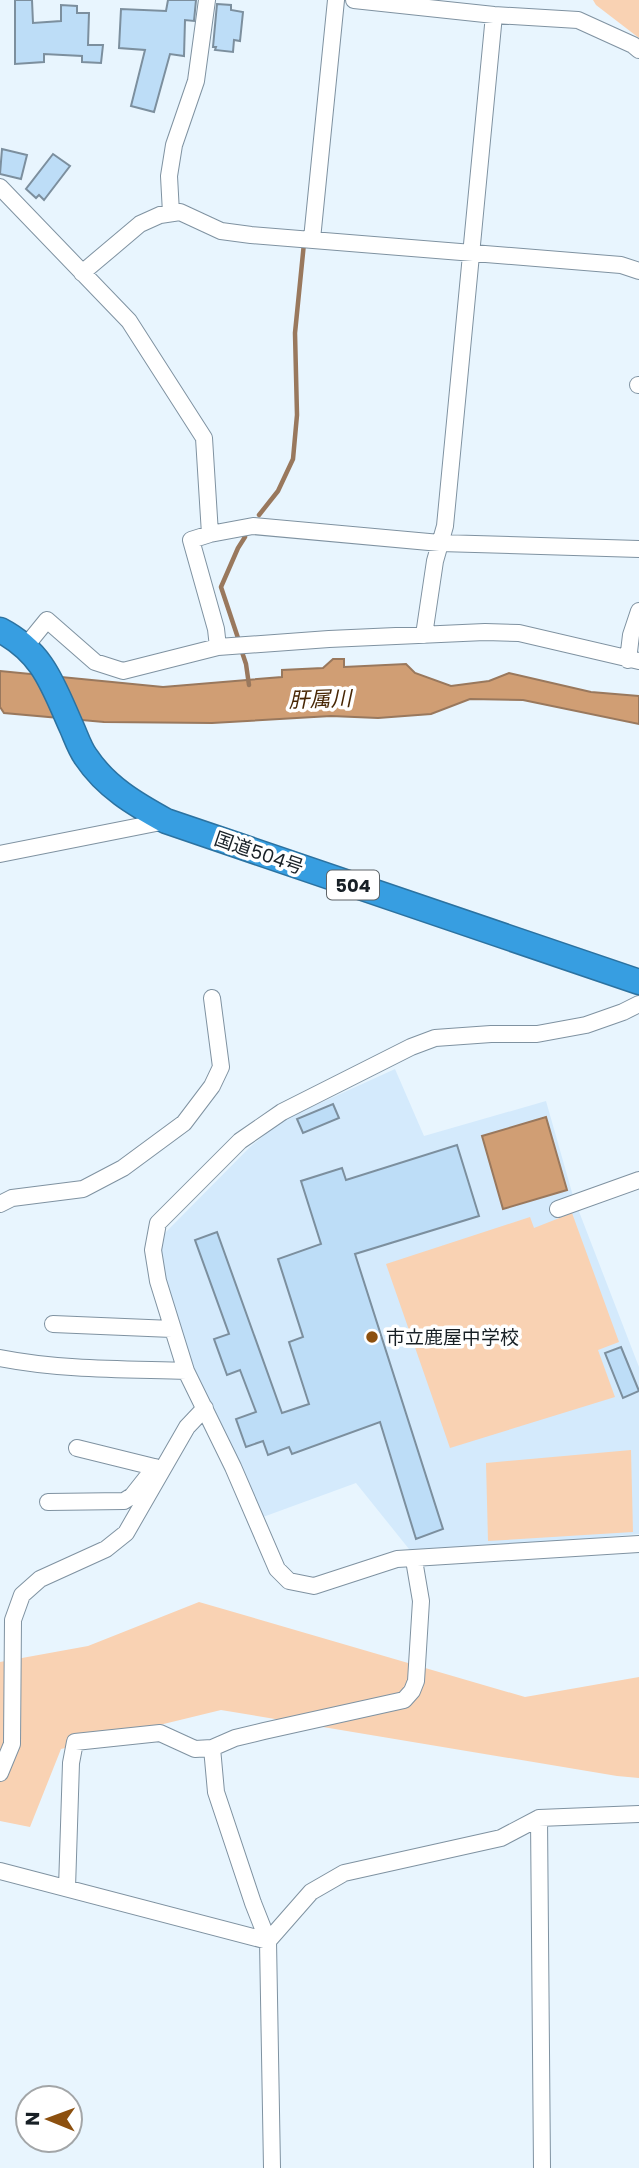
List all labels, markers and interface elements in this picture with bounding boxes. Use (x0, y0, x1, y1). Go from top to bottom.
water label: 肝属川 (288, 683, 354, 715)
street label: 国道504号 (211, 825, 307, 881)
road number: 504 (327, 870, 379, 900)
place label: 市立鹿屋中学校 (386, 1324, 519, 1351)
marker: 市立鹿屋中学校 (364, 1329, 380, 1345)
north arrow (14, 2084, 84, 2154)
text: N (19, 2111, 46, 2126)

